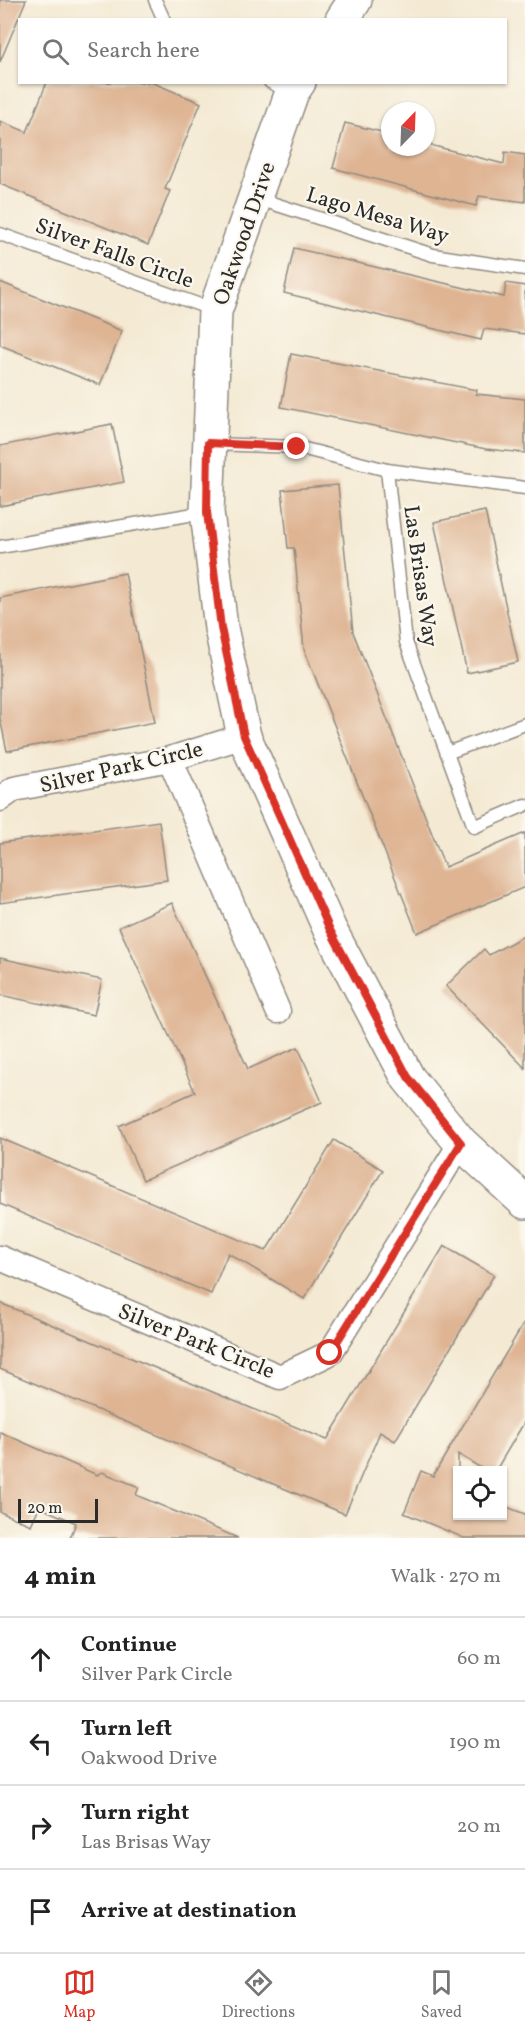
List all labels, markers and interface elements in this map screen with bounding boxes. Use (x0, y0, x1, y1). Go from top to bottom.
search box (18, 18, 507, 84)
icon: search (39, 35, 72, 68)
text: Search here (87, 36, 200, 67)
north arrow (381, 102, 435, 156)
street label: Oakwood Drive (206, 158, 284, 310)
street label: Lago Mesa Way (302, 180, 453, 253)
street label: Silver Falls Circle (31, 211, 198, 297)
route end (283, 433, 309, 459)
street label: Las Brisas Way (394, 503, 445, 649)
street label: Silver Park Circle (37, 735, 206, 802)
street label: Silver Park Circle (113, 1297, 279, 1388)
route start (316, 1339, 342, 1365)
map controls (453, 1466, 507, 1520)
button: locate (453, 1466, 507, 1520)
scale bar (18, 1496, 98, 1524)
text: 20 m (27, 1498, 62, 1520)
text: 4 min (24, 1559, 96, 1595)
text: Walk · 270 m (391, 1563, 501, 1591)
text: Continue (81, 1630, 177, 1661)
icon: ahead (24, 1643, 57, 1676)
text: 60 m (457, 1645, 501, 1673)
text: Silver Park Circle (81, 1661, 232, 1689)
text: Turn left (81, 1714, 172, 1745)
icon: left (24, 1727, 57, 1760)
text: 190 m (449, 1729, 501, 1757)
text: Oakwood Drive (81, 1745, 217, 1773)
text: Turn right (81, 1798, 189, 1829)
icon: right (24, 1811, 57, 1844)
text: 20 m (457, 1813, 501, 1841)
text: Las Brisas Way (81, 1829, 211, 1857)
icon: arrive (24, 1895, 57, 1928)
text: Arrive at destination (81, 1896, 297, 1927)
tab: Map (63, 1966, 96, 2024)
tab: Directions (222, 1966, 295, 2024)
tab: Saved (421, 1966, 462, 2024)

